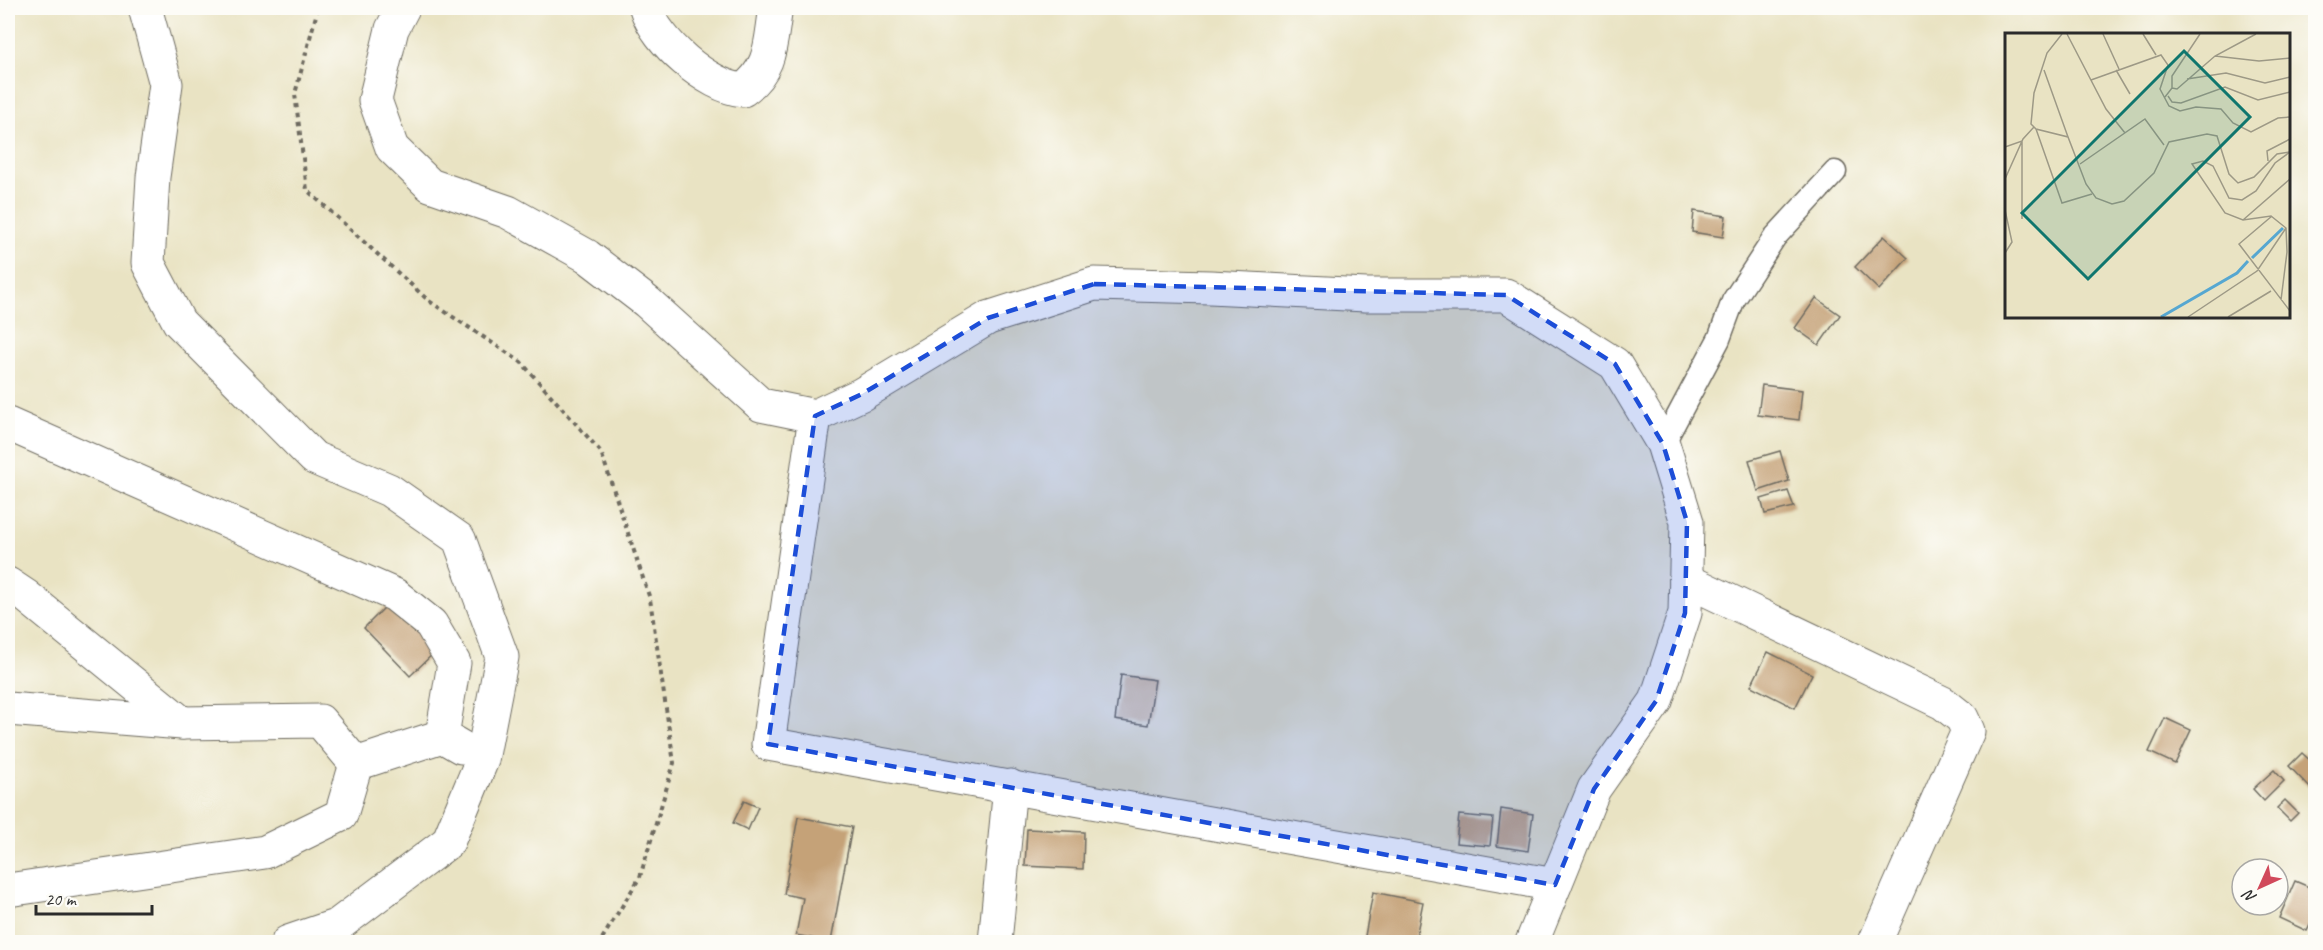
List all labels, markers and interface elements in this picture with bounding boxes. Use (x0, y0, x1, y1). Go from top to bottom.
inset map (2005, 33, 2290, 318)
north arrow (2230, 857, 2290, 917)
scale bar (36, 878, 152, 916)
text: N (2237, 884, 2261, 907)
text: 20 m (45, 888, 78, 910)

